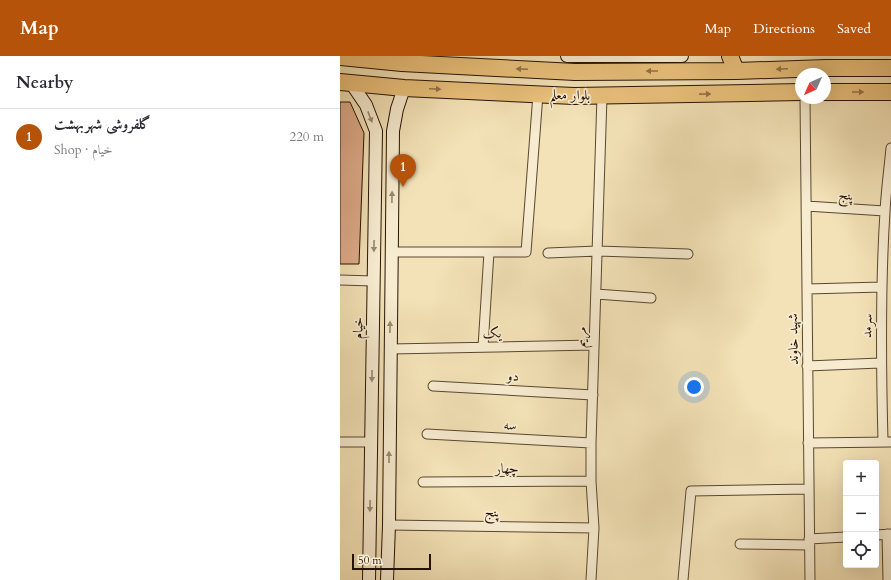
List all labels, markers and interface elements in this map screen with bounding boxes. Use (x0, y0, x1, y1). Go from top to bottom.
text: Map (20, 15, 59, 41)
text: Map (705, 19, 731, 38)
text: Directions (753, 19, 815, 38)
text: Saved (837, 19, 871, 38)
one-way arrow (516, 65, 528, 72)
one-way arrow (776, 66, 788, 73)
one-way arrow (645, 68, 658, 74)
north arrow (795, 68, 831, 104)
text: Nearby (16, 71, 73, 94)
street label: بلوار معلم (550, 85, 591, 110)
one-way arrow (429, 86, 441, 93)
one-way arrow (852, 89, 865, 95)
one-way arrow (699, 90, 711, 97)
one-way arrow (368, 111, 374, 123)
text: گلفروشی شهربهشت (54, 114, 151, 134)
text: 1 (26, 128, 32, 146)
text: 220 m (290, 128, 324, 146)
text: Shop · خیام (54, 141, 112, 159)
pin: 1 (390, 154, 416, 187)
street label: پنج (838, 185, 854, 208)
one-way arrow (389, 190, 395, 203)
one-way arrow (371, 240, 377, 253)
street label: شهید خاوند (783, 313, 803, 365)
street label: سرمد (857, 313, 877, 338)
street label: خیام (348, 317, 371, 339)
one-way arrow (387, 320, 393, 333)
street label: یک (483, 323, 503, 343)
street label: مریم (571, 326, 594, 348)
street label: دو (505, 366, 519, 386)
one-way arrow (369, 370, 375, 383)
your location (684, 377, 704, 397)
street label: سه (503, 415, 517, 435)
one-way arrow (386, 450, 392, 463)
street label: چهار (493, 459, 519, 478)
map controls (843, 460, 879, 568)
button: + (843, 460, 879, 496)
button: − (843, 496, 879, 532)
one-way arrow (367, 500, 373, 513)
street label: پنج (484, 502, 500, 525)
button: locate (843, 532, 879, 568)
scale bar (352, 552, 431, 571)
text: 50 m (358, 553, 382, 568)

